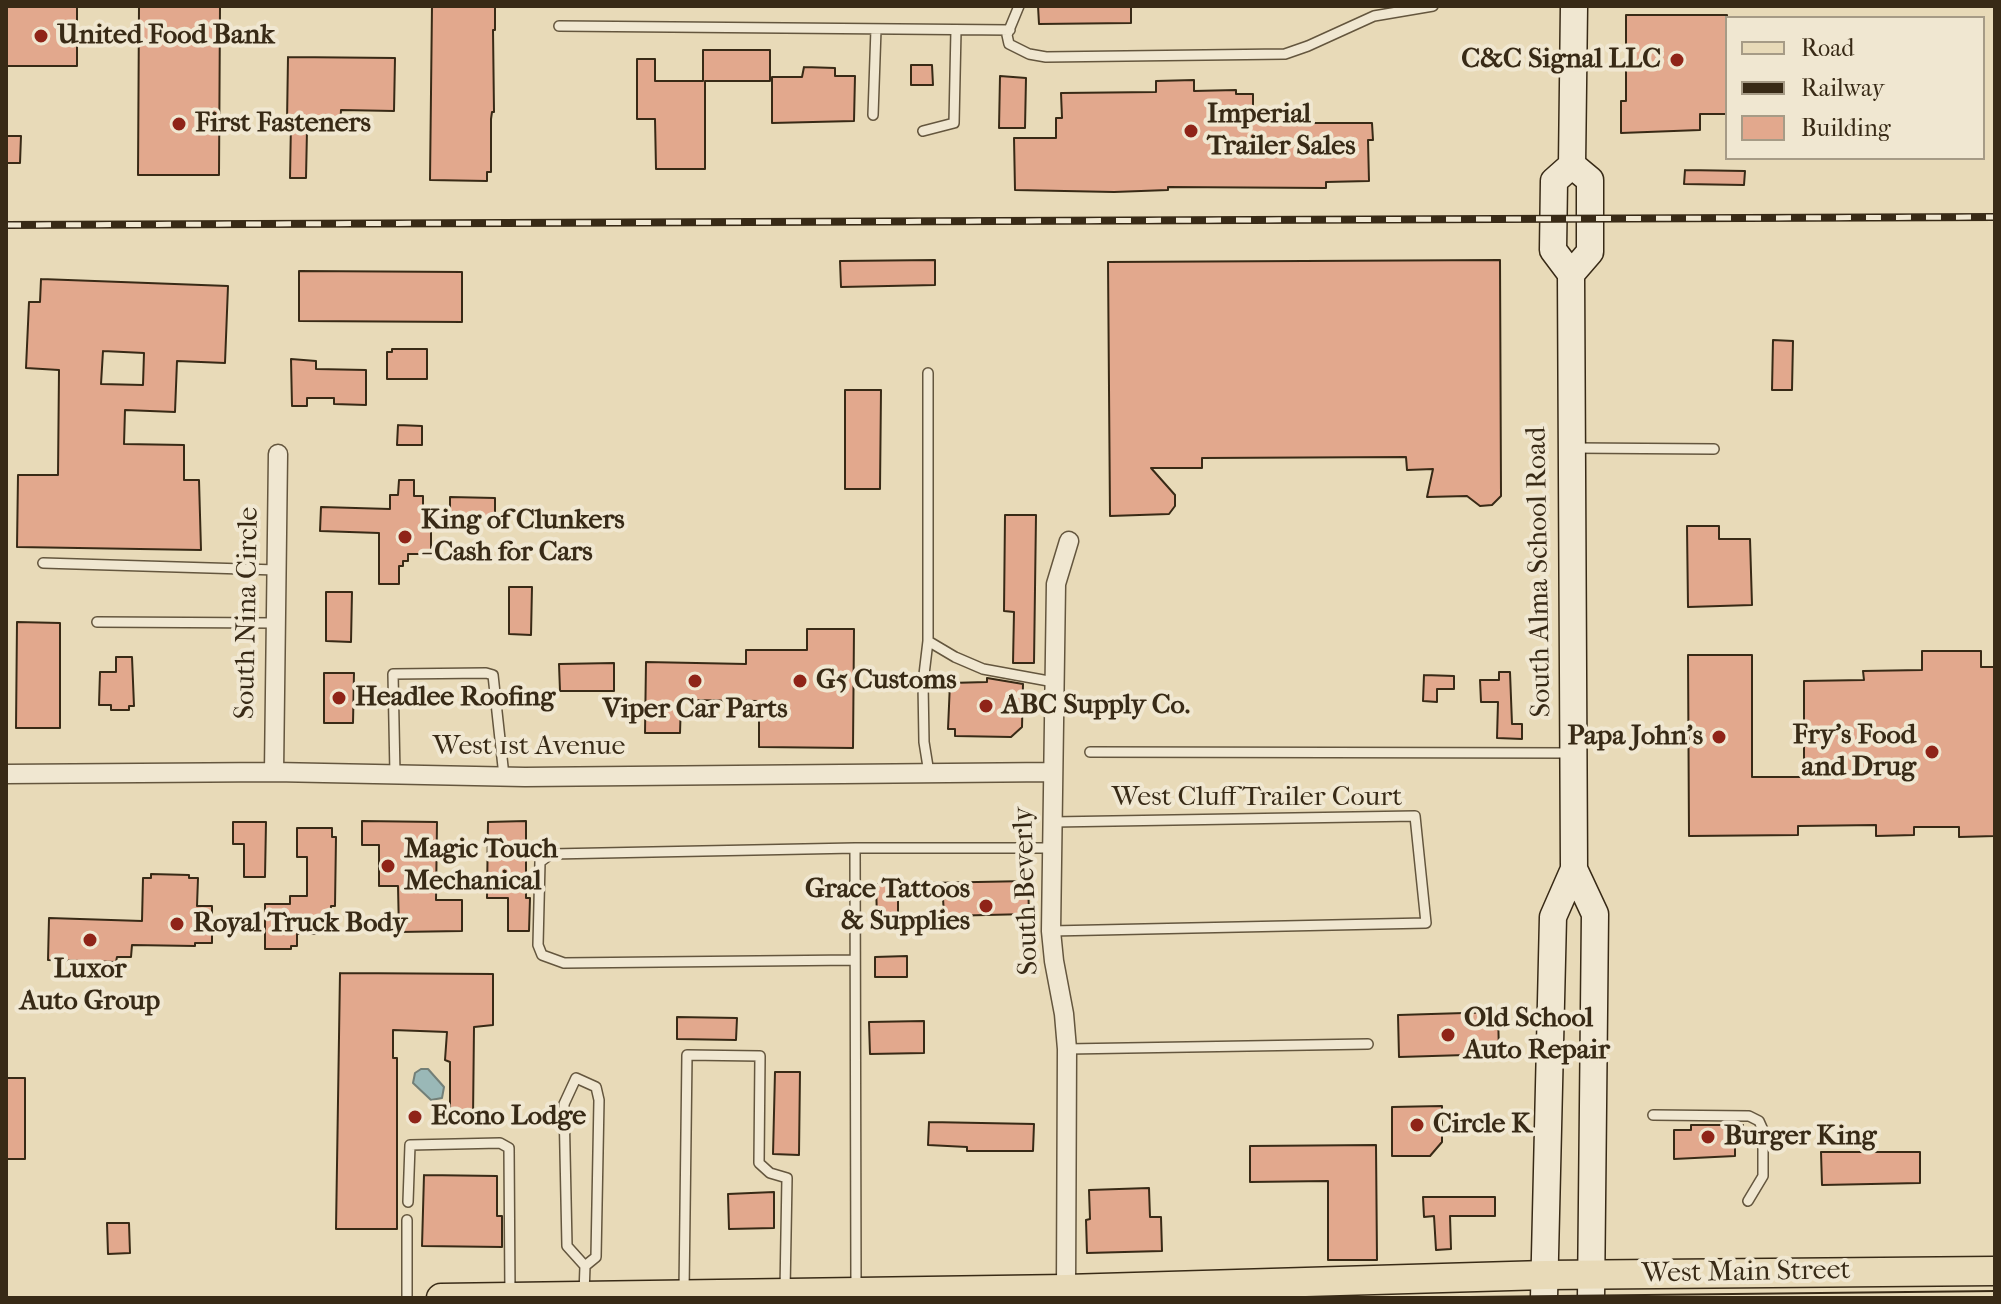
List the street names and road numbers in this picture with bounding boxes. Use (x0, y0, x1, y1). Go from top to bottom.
street label: South Alma School Road (1521, 426, 1559, 718)
street label: South Nina Circle (229, 506, 267, 720)
street label: West 1st Avenue (433, 730, 625, 764)
street label: West Cluff Trailer Court (1112, 781, 1402, 815)
street label: South Beverly (1007, 806, 1047, 976)
street label: West Main Street (1641, 1254, 1851, 1292)

